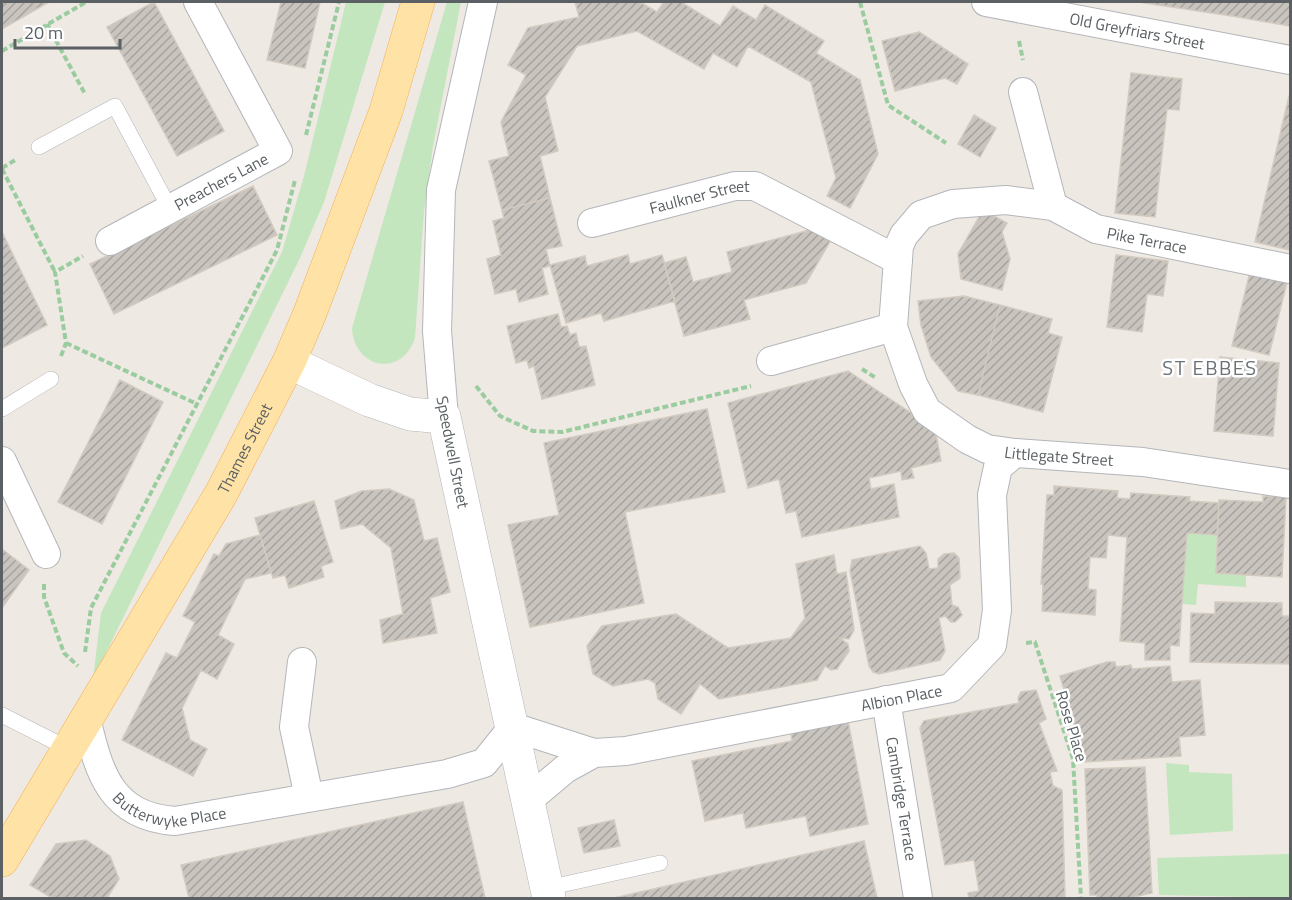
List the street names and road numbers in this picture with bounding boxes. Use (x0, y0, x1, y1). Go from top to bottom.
street label: Old Greyfriars Street (1068, 6, 1207, 56)
street label: Preachers Lane (170, 146, 272, 217)
street label: Faulkner Street (647, 174, 750, 220)
street label: Pike Terrace (1105, 220, 1189, 260)
street label: Speedwell Street (430, 394, 476, 511)
street label: Thames Street (211, 398, 278, 498)
street label: Littlegate Street (1003, 440, 1114, 472)
street label: Albion Place (859, 678, 944, 717)
street label: Rose Place (1050, 687, 1094, 765)
street label: Cambridge Terrace (880, 735, 924, 862)
street label: Butterwyke Place (107, 786, 228, 833)

